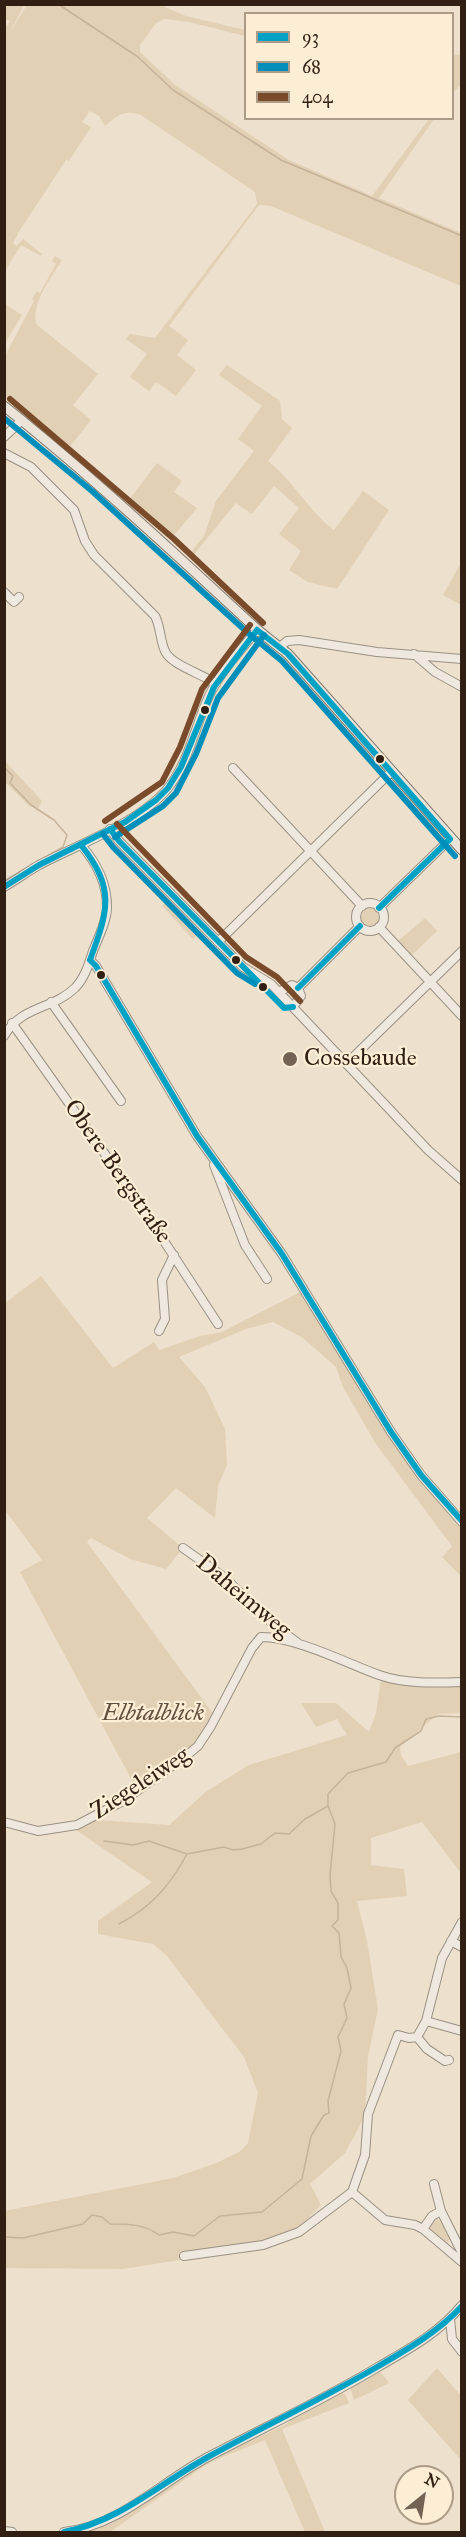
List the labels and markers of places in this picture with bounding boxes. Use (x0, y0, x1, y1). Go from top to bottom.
unlabelled marker (199, 704, 211, 716)
unlabelled marker (374, 753, 386, 765)
unlabelled marker (230, 954, 242, 966)
unlabelled marker (95, 969, 107, 981)
unlabelled marker (257, 981, 269, 993)
place label: Cossebaude (304, 1045, 417, 1073)
marker: Cossebaude (281, 1050, 299, 1068)

